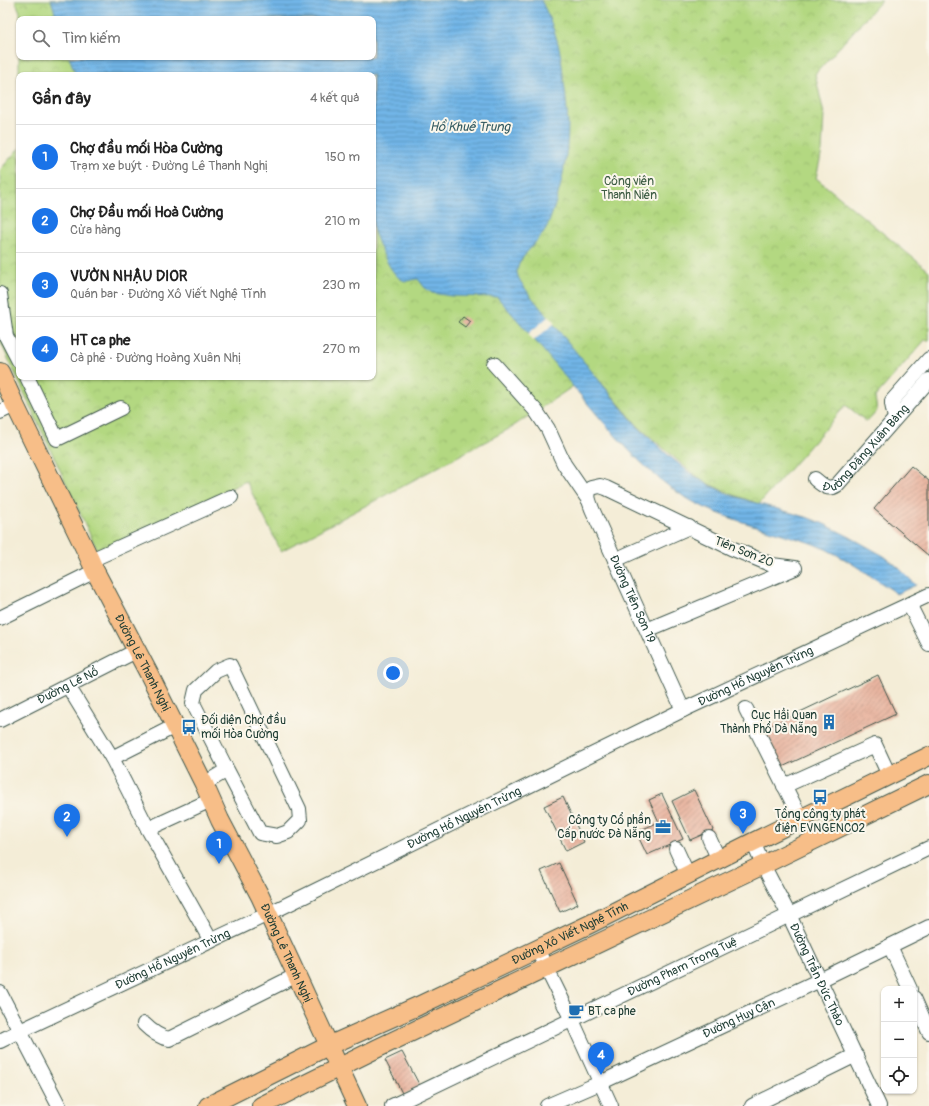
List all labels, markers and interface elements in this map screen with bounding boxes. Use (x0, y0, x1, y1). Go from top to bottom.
search box (16, 16, 376, 60)
icon: search (30, 27, 52, 49)
text: Tìm kiếm (62, 29, 121, 48)
text: Gần đây (32, 88, 91, 109)
text: 4 kết quả (310, 90, 360, 106)
water label: Hồ Khuê Trung (430, 119, 512, 135)
text: Chợ đầu mối Hòa Cường (70, 139, 223, 158)
text: 1 (42, 149, 48, 165)
text: 150 m (325, 149, 360, 165)
text: Trạm xe buýt · Đường Lê Thanh Nghị (70, 158, 268, 174)
park label: Công viên Thanh Niên (601, 174, 657, 203)
text: Chợ Đầu mối Hoà Cường (70, 203, 223, 222)
text: 2 (41, 213, 49, 229)
text: 210 m (324, 213, 360, 229)
text: Cửa hàng (70, 222, 121, 238)
text: VƯỜN NHẬU DIOR (70, 267, 188, 286)
text: 3 (41, 277, 49, 293)
text: 230 m (323, 277, 360, 293)
text: Quán bar · Đường Xô Viết Nghệ Tĩnh (70, 286, 266, 302)
text: HT ca phe (70, 331, 130, 350)
text: 4 (41, 341, 49, 357)
text: 270 m (323, 341, 360, 357)
text: Cà phê · Đường Hoàng Xuân Nhị (70, 350, 241, 366)
street label: Đường Đặng Xuân Bảng (820, 401, 912, 495)
street label: Tiên Sơn 20 (712, 533, 776, 571)
street label: Đường Tiên Sơn 19 (606, 553, 659, 645)
street label: Đường Lê Thanh Nghị (111, 611, 174, 714)
street label: Đường Hồ Nguyên Trừng (696, 643, 815, 709)
street label: Đường Lê Nổ (34, 663, 101, 707)
your location (383, 663, 403, 683)
place label: Cục Hẳi Quan Thành Phổ Dà Nẵng (720, 707, 817, 737)
place label: Đối diện Chợ đầu mối Hòa Cường (201, 711, 286, 742)
building icon: Cục Hẳi Quan Thành Phổ Dà Nẵng (820, 713, 838, 731)
bus stop icon: Đối diện Chợ đầu mối Hòa Cường (180, 718, 198, 736)
street label: Đường Hồ Nguyên Trừng (404, 783, 524, 852)
bus stop icon: Tổng công ty phát điện EVNGENCO2 (811, 788, 829, 806)
pin: 3 (730, 801, 756, 834)
pin: 2 (54, 804, 80, 837)
place label: Tổng công ty phát điện EVNGENCO2 (774, 806, 866, 836)
place label: Công ty Cổ phần Cấp nước Đà Nẵng (557, 811, 651, 842)
office icon: Công ty Cổ phần Cấp nước Đà Nẵng (654, 818, 672, 836)
pin: 1 (206, 831, 232, 864)
street label: Đường Xô Viết Nghệ Tĩnh (509, 898, 631, 968)
street label: Đường Lê Thanh Nghị (257, 901, 316, 1005)
street label: Đường Trần Đức Thảo (786, 920, 848, 1029)
street label: Đường Hồ Nguyên Trừng (113, 926, 232, 993)
street label: Đường Phạm Trọng Tuệ (625, 934, 740, 999)
map controls (881, 986, 917, 1094)
button: + (881, 986, 917, 1022)
street label: Đường Huy Cận (700, 995, 778, 1041)
cafe icon: BT ca phe (567, 1002, 585, 1020)
place label: BT ca phe (588, 1004, 636, 1019)
button: − (881, 1022, 917, 1058)
pin: 4 (588, 1042, 614, 1075)
button: locate (881, 1058, 917, 1094)

